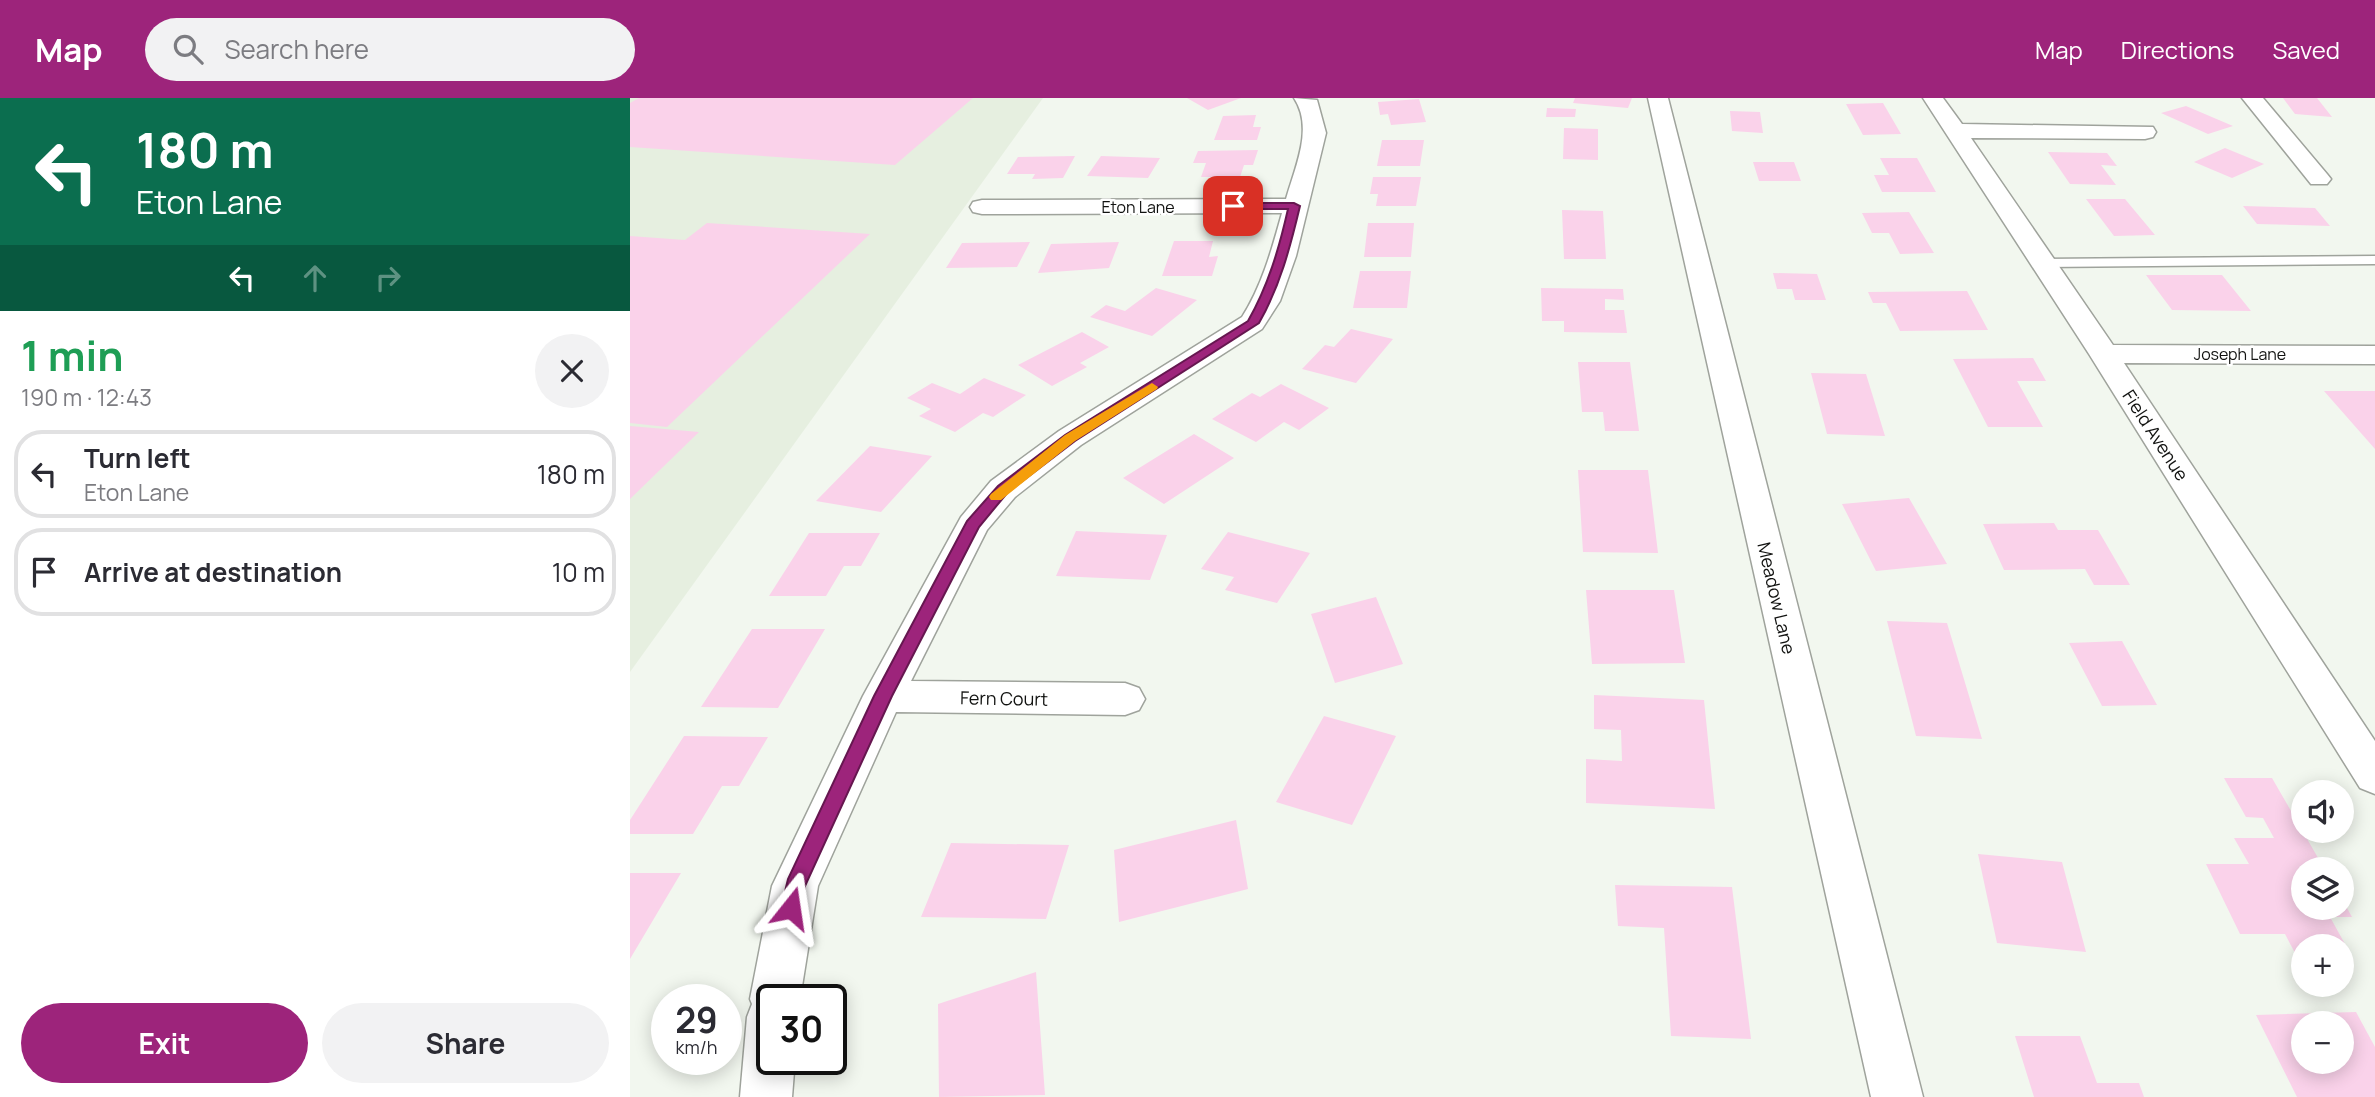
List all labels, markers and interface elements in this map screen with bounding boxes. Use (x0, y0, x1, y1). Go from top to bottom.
search box (145, 18, 635, 81)
text: Map (35, 27, 103, 72)
icon: search (169, 30, 207, 68)
text: Search here (225, 31, 369, 67)
text: Map (2035, 33, 2083, 66)
text: Directions (2121, 33, 2234, 66)
text: Saved (2272, 33, 2340, 66)
text: 180 m (136, 116, 274, 183)
icon: left (21, 126, 112, 217)
pin (1203, 176, 1263, 236)
text: Eton Lane (136, 180, 282, 224)
icon: arrive (1214, 187, 1252, 225)
street label: Eton Lane (1101, 196, 1175, 218)
icon: left (223, 259, 261, 297)
icon: ahead (296, 259, 334, 297)
icon: right (369, 259, 407, 297)
text: 1 min (21, 326, 124, 384)
button: close (535, 334, 609, 408)
street label: Joseph Lane (2194, 343, 2286, 365)
text: 190 m · 12:43 (21, 381, 152, 413)
street label: Field Avenue (2118, 385, 2194, 485)
text: Turn left (84, 440, 191, 476)
icon: left (25, 455, 63, 493)
text: 180 m (537, 456, 605, 492)
text: Eton Lane (84, 476, 189, 508)
street label: Meadow Lane (1752, 540, 1802, 656)
icon: arrive (25, 553, 63, 591)
text: Arrive at destination (84, 554, 342, 590)
text: 10 m (552, 554, 605, 590)
street label: Fern Court (960, 685, 1048, 711)
map controls (2291, 780, 2354, 1074)
button: sound (2291, 780, 2354, 843)
button: layers (2291, 857, 2354, 920)
position arrow (754, 871, 828, 945)
button: + (2291, 934, 2354, 997)
speed limit sign: 30 (756, 984, 847, 1075)
text: 29 (675, 996, 718, 1044)
button: Exit (21, 1003, 308, 1083)
button: Share (322, 1003, 609, 1083)
button: − (2291, 1011, 2354, 1074)
text: km/h (676, 1035, 717, 1059)

